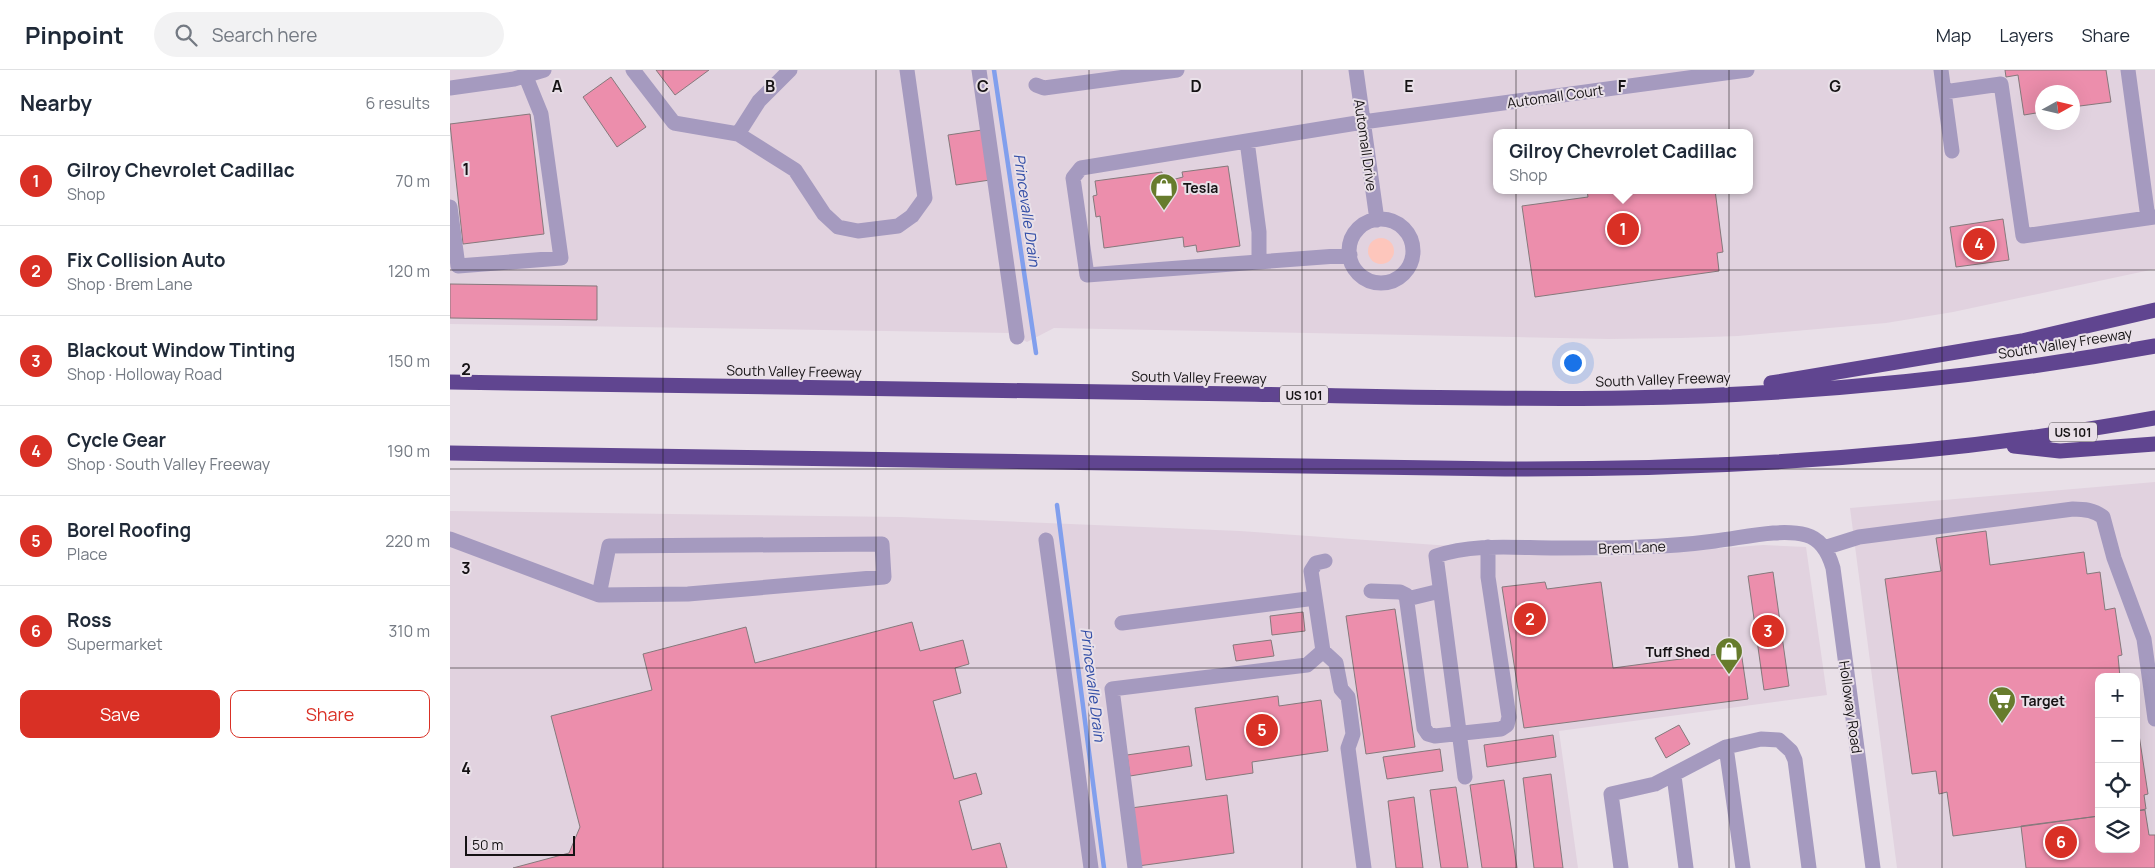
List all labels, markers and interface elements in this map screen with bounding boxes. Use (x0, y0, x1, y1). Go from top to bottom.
search box (154, 12, 504, 57)
text: Pinpoint (25, 18, 124, 51)
icon: search (172, 21, 200, 49)
text: Search here (212, 22, 317, 48)
text: Map (1936, 23, 1971, 47)
text: Layers (1999, 23, 2053, 47)
text: Share (2081, 23, 2130, 47)
text: A (552, 75, 563, 97)
text: B (765, 75, 775, 97)
text: C (977, 75, 989, 97)
text: D (1190, 75, 1202, 97)
text: E (1404, 75, 1414, 97)
text: F (1618, 75, 1627, 97)
text: G (1829, 75, 1841, 97)
street label: Automall Court (1506, 80, 1605, 112)
north arrow (2035, 85, 2080, 130)
text: Nearby (20, 89, 92, 117)
text: 6 results (365, 92, 430, 114)
street label: Automall Drive (1350, 98, 1382, 192)
popup (1493, 129, 1753, 194)
text: Gilroy Chevrolet Cadillac (1509, 138, 1737, 164)
water label: Princevalle Drain (1009, 152, 1045, 269)
text: Gilroy Chevrolet Cadillac (67, 157, 295, 183)
text: 1 (462, 158, 470, 180)
text: Shop (1509, 164, 1547, 186)
text: 1 (32, 170, 40, 192)
text: 70 m (395, 170, 430, 192)
shop icon: Tesla (1149, 172, 1179, 211)
place label: Tesla (1183, 178, 1218, 197)
text: Shop (67, 183, 105, 205)
pin: 1 (1607, 210, 1639, 248)
pin: 4 (1963, 225, 1995, 263)
text: Fix Collision Auto (67, 247, 225, 273)
text: 2 (31, 260, 41, 282)
text: 120 m (388, 260, 430, 282)
text: Shop · Brem Lane (67, 273, 192, 295)
street label: South Valley Freeway (1997, 323, 2134, 363)
text: Blackout Window Tinting (67, 337, 295, 363)
text: 3 (31, 350, 41, 372)
text: 150 m (388, 350, 430, 372)
your location (1560, 350, 1586, 376)
text: 2 (461, 358, 471, 380)
street label: South Valley Freeway (726, 360, 862, 382)
text: Shop · Holloway Road (67, 363, 222, 385)
street label: South Valley Freeway (1131, 366, 1267, 388)
street label: South Valley Freeway (1595, 367, 1732, 391)
road number: US 101 (1280, 386, 1328, 404)
road number: US 101 (2049, 422, 2097, 442)
text: Cycle Gear (67, 427, 166, 453)
text: 4 (31, 440, 41, 462)
text: 190 m (387, 440, 430, 462)
text: Shop · South Valley Freeway (67, 453, 270, 475)
text: Borel Roofing (67, 517, 191, 543)
text: 5 (31, 530, 41, 552)
text: 220 m (385, 530, 430, 552)
street label: Brem Lane (1598, 536, 1666, 558)
text: Place (67, 543, 107, 565)
text: 3 (461, 557, 471, 579)
pin: 2 (1514, 600, 1546, 638)
text: Ross (67, 607, 112, 633)
pin: 3 (1752, 612, 1784, 650)
text: 6 (31, 620, 41, 642)
text: 310 m (388, 620, 430, 642)
water label: Princevalle Drain (1076, 627, 1110, 744)
text: Supermarket (67, 633, 163, 655)
shop icon: Tuff Shed (1714, 636, 1744, 675)
place label: Tuff Shed (1646, 642, 1710, 661)
street label: Holloway Road (1835, 659, 1867, 755)
map controls (2095, 673, 2140, 853)
button: + (2095, 673, 2140, 718)
supermarket icon: Target (1987, 685, 2017, 724)
button: Save (20, 690, 220, 738)
button: Share (230, 690, 430, 738)
place label: Target (2021, 691, 2065, 710)
pin: 5 (1246, 711, 1278, 749)
button: − (2095, 718, 2140, 763)
text: 4 (461, 757, 471, 779)
button: locate (2095, 763, 2140, 808)
button: layers (2095, 808, 2140, 853)
pin: 6 (2045, 823, 2077, 861)
scale bar (465, 833, 575, 856)
text: 50 m (472, 835, 503, 854)

